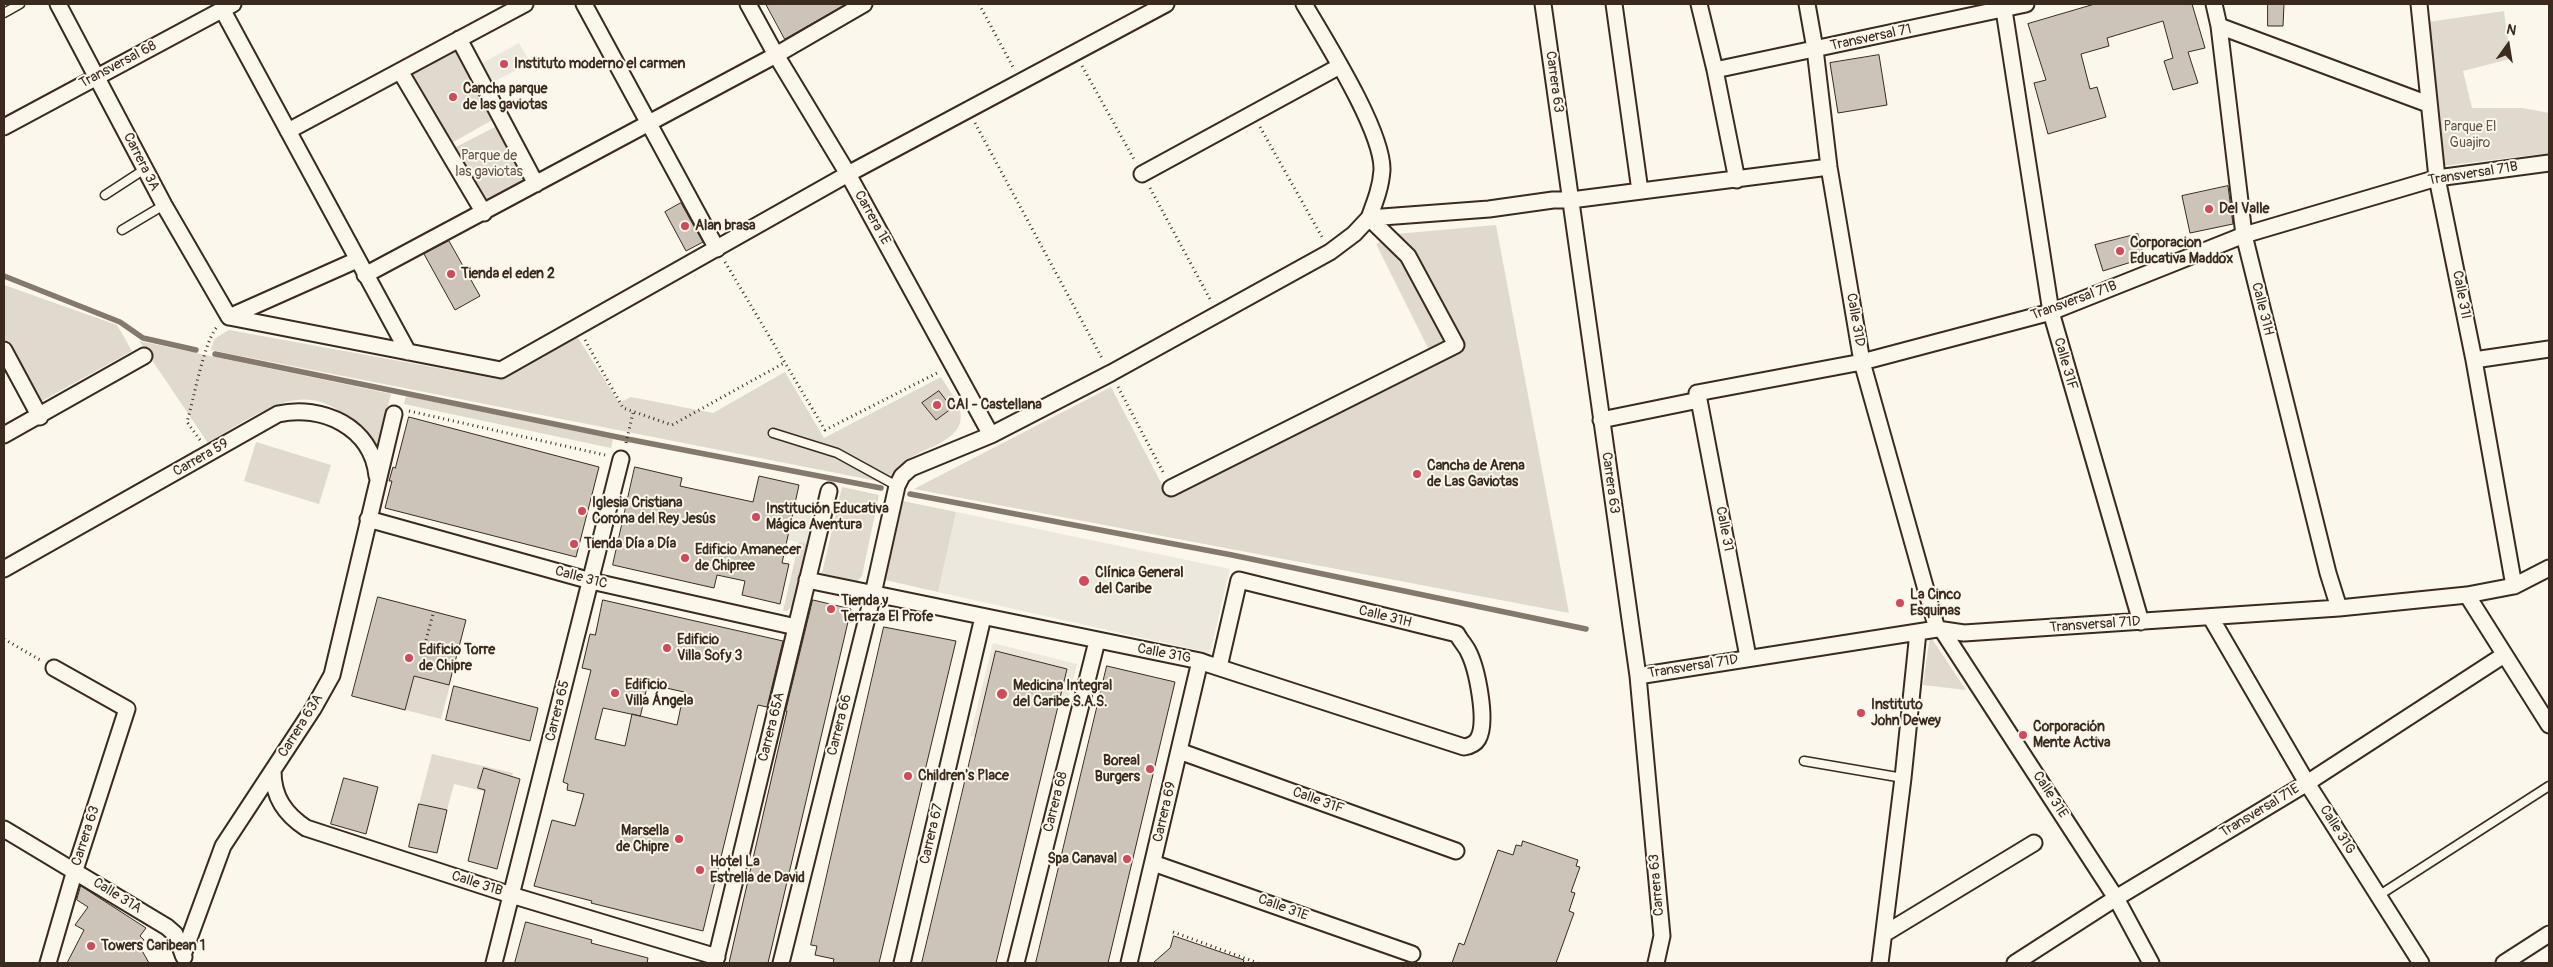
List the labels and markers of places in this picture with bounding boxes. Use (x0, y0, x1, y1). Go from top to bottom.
place label: Instituto moderno el carmen (514, 56, 685, 72)
marker: Instituto moderno el carmen (498, 58, 510, 70)
place label: Cancha parque de las gaviotas (463, 81, 547, 114)
marker: Cancha parque de las gaviotas (447, 91, 459, 103)
place label: Del Valle (2219, 201, 2270, 217)
marker: Del Valle (2203, 203, 2215, 215)
place label: Alan brasa (695, 218, 756, 234)
marker: Alan brasa (679, 220, 691, 232)
place label: Corporacion Educativa Maddox (2130, 235, 2233, 268)
marker: Corporacion Educativa Maddox (2114, 245, 2126, 257)
place label: Tienda el eden 2 (461, 266, 555, 282)
marker: Tienda el eden 2 (445, 268, 457, 280)
place label: CAI - Castellana (947, 397, 1042, 413)
marker: CAI - Castellana (931, 399, 943, 411)
place label: Cancha de Arena de Las Gaviotas (1427, 458, 1525, 491)
marker: Cancha de Arena de Las Gaviotas (1411, 468, 1423, 480)
place label: Iglesia Cristiana Corona del Rey Jesús (592, 495, 715, 528)
place label: Institución Educativa Mágica Aventura (766, 501, 889, 534)
marker: Iglesia Cristiana Corona del Rey Jesús (576, 505, 588, 517)
marker: Institución Educativa Mágica Aventura (750, 511, 762, 523)
place label: Tienda Día a Día (584, 536, 676, 552)
marker: Tienda Día a Día (568, 538, 580, 550)
place label: Edificio Amanecer de Chipree (695, 542, 801, 574)
marker: Edificio Amanecer de Chipree (679, 552, 691, 564)
place label: Clínica General del Caribe (1095, 565, 1184, 598)
marker: Clínica General del Caribe (1077, 574, 1091, 588)
place label: La Cinco Esquinas (1910, 587, 1961, 620)
place label: Tienda y Terraza El Profe (841, 593, 933, 626)
marker: La Cinco Esquinas (1894, 597, 1906, 609)
marker: Tienda y Terraza El Profe (825, 603, 837, 615)
place label: Edificio Villa Sofy 3 (677, 632, 742, 664)
place label: Edificio Torre de Chipre (419, 642, 495, 674)
marker: Edificio Villa Sofy 3 (661, 642, 673, 654)
marker: Edificio Torre de Chipre (403, 652, 415, 664)
place label: Edificio Villa Ángela (625, 677, 693, 710)
place label: Medicina Integral del Caribe S.A.S. (1013, 678, 1112, 710)
marker: Edificio Villa Ángela (609, 687, 621, 699)
marker: Medicina Integral del Caribe S.A.S. (995, 687, 1009, 701)
place label: Instituto John Dewey (1871, 697, 1941, 730)
marker: Instituto John Dewey (1855, 707, 1867, 719)
place label: Corporación Mente Activa (2033, 719, 2111, 752)
marker: Corporación Mente Activa (2017, 729, 2029, 741)
place label: Boreal Burgers (1095, 753, 1140, 786)
marker: Boreal Burgers (1144, 763, 1156, 775)
place label: Children's Place (918, 768, 1009, 784)
marker: Children's Place (902, 770, 914, 782)
place label: Marsella de Chipre (616, 823, 669, 856)
marker: Marsella de Chipre (673, 833, 685, 845)
place label: Spa Canaval (1047, 851, 1117, 867)
marker: Spa Canaval (1121, 853, 1133, 865)
place label: Hotel La Estrella de David (710, 854, 805, 886)
marker: Hotel La Estrella de David (694, 864, 706, 876)
place label: Towers Caribean 1 (101, 938, 205, 954)
marker: Towers Caribean 1 (85, 940, 97, 952)

